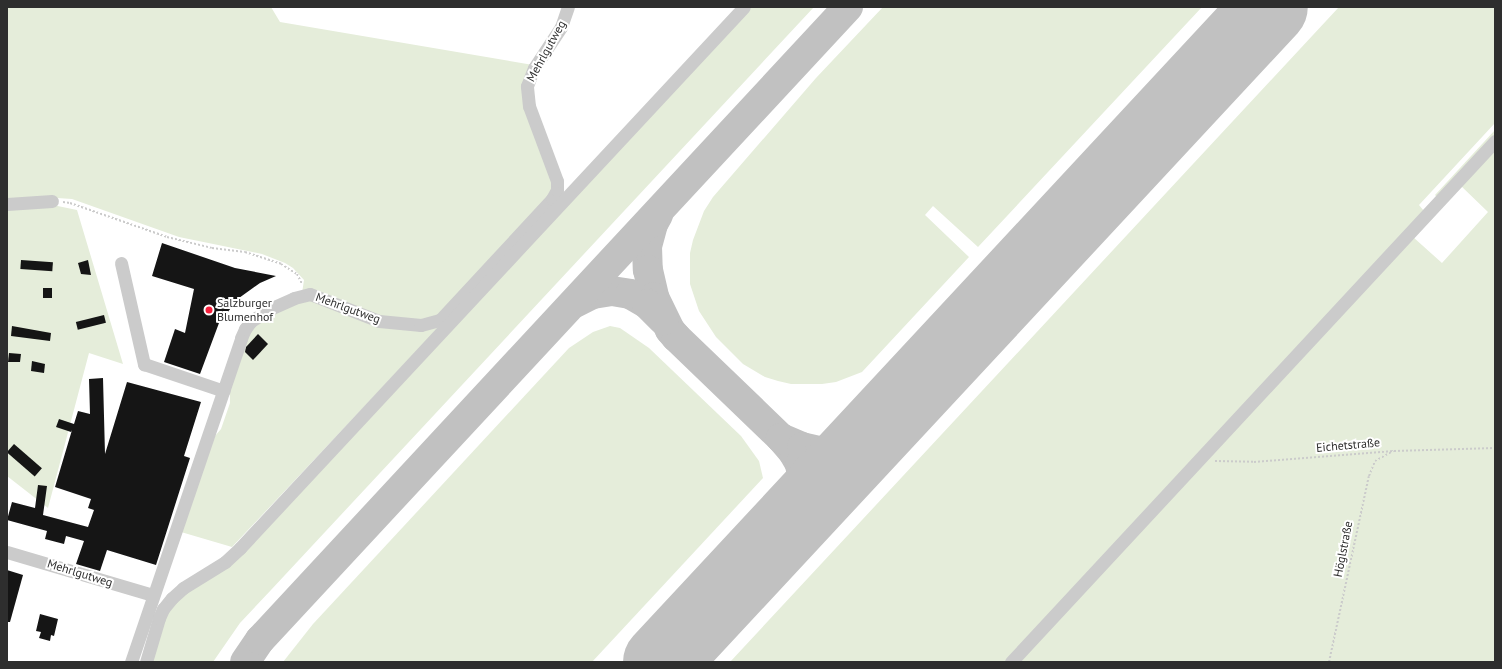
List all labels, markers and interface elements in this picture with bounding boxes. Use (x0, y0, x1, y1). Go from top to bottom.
street label: Mehrlgutweg (523, 18, 569, 84)
street label: Mehrlgutweg (314, 290, 382, 326)
place label: Salzburger Blumenhof (217, 296, 273, 324)
marker: Salzburger Blumenhof (204, 305, 214, 315)
street label: Eichetstraße (1315, 435, 1381, 455)
street label: Höglstraße (1331, 520, 1355, 578)
street label: Mehrlgutweg (45, 556, 115, 590)

